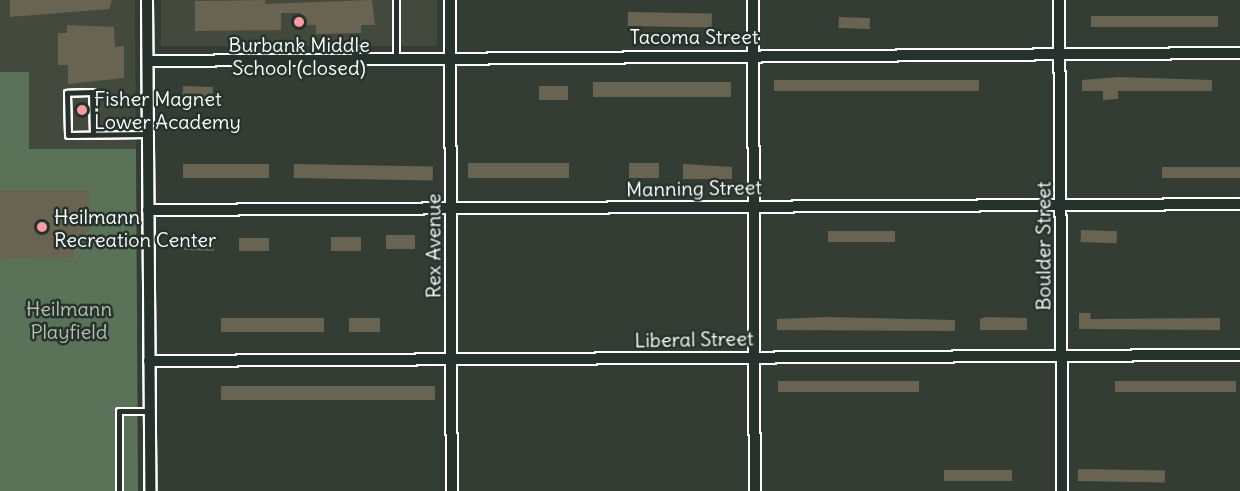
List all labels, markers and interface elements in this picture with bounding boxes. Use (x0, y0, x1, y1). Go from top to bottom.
marker: Burbank Middle School (closed) (292, 15, 306, 29)
street label: Tacoma Street (630, 24, 758, 48)
place label: Burbank Middle School (closed) (228, 32, 370, 79)
place label: Fisher Magnet Lower Academy (94, 86, 241, 133)
marker: Fisher Magnet Lower Academy (75, 103, 89, 117)
street label: Manning Street (626, 175, 762, 201)
street label: Boulder Street (1031, 181, 1055, 311)
street label: Rex Avenue (421, 194, 445, 298)
place label: Heilmann Recreation Center (54, 204, 216, 251)
marker: Heilmann Recreation Center (35, 220, 49, 234)
park label: Heilmann Playfield (26, 296, 112, 343)
street label: Liberal Street (634, 326, 754, 352)

